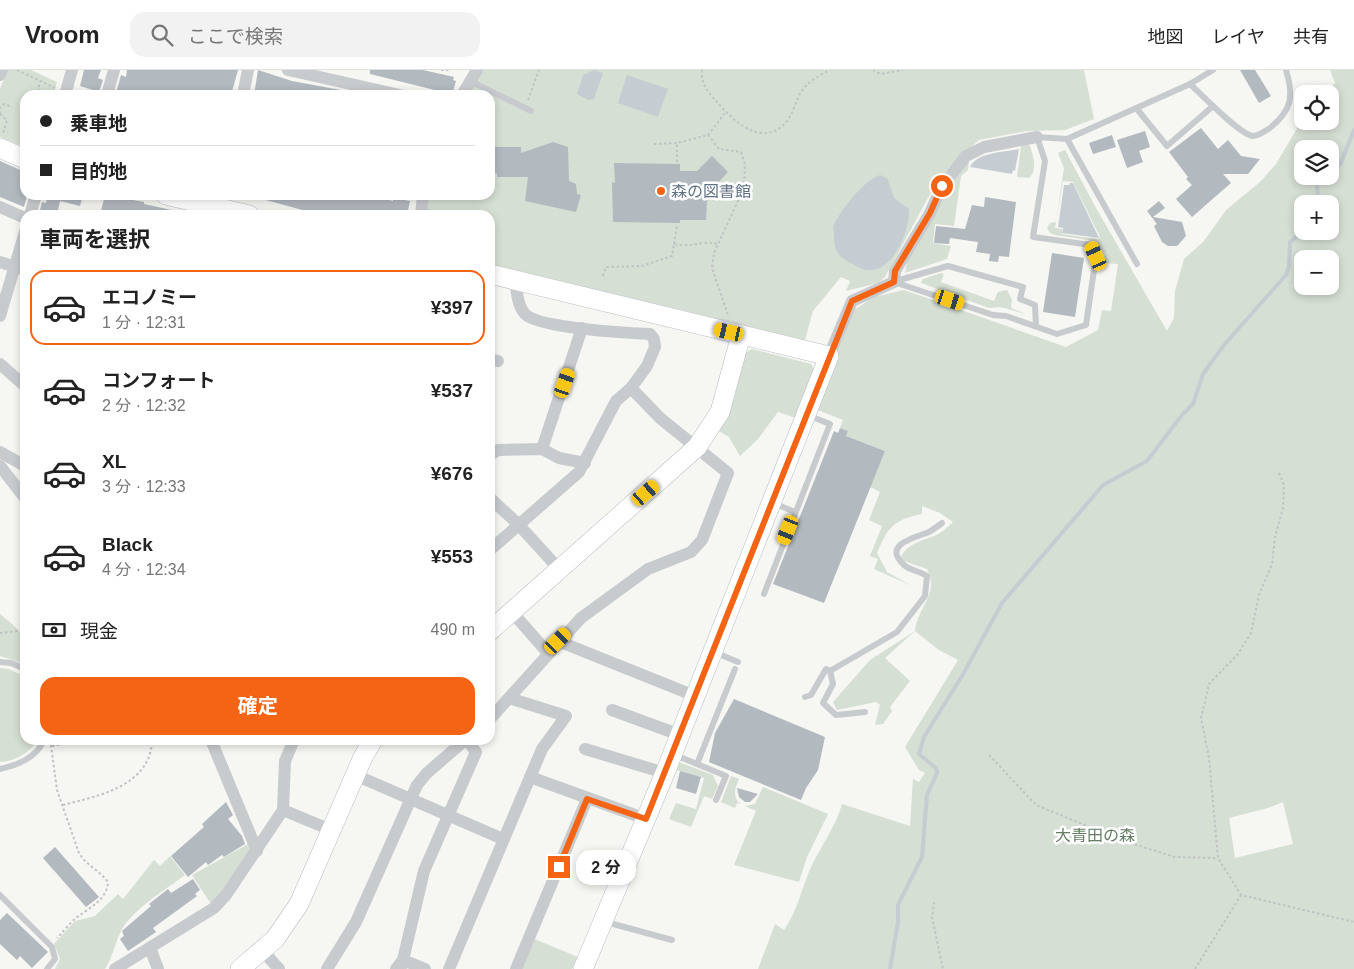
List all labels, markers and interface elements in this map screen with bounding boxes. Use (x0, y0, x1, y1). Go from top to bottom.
search box (130, 12, 480, 57)
text: Vroom (25, 21, 100, 48)
icon: search (148, 21, 176, 49)
text: ここで検索 (188, 26, 283, 47)
text: 地図 (1148, 27, 1184, 47)
text: レイヤ (1212, 27, 1265, 47)
text: 共有 (1293, 27, 1329, 47)
map controls (1294, 85, 1339, 295)
button: locate (1294, 85, 1339, 130)
text: 乗車地 (70, 113, 127, 134)
button: layers (1294, 140, 1339, 185)
text: 目的地 (70, 161, 127, 182)
route start (931, 175, 953, 197)
place label: 森の図書館 (671, 183, 751, 200)
marker: 森の図書館 (655, 185, 667, 197)
button: + (1294, 195, 1339, 240)
text: 車両を選択 (40, 227, 150, 252)
car (1083, 239, 1108, 273)
button: − (1294, 250, 1339, 295)
icon: car (42, 285, 87, 330)
text: エコノミー (102, 287, 197, 308)
car (933, 288, 966, 312)
text: ¥397 (431, 297, 473, 318)
text: 1 分 · 12:31 (102, 314, 186, 331)
car (712, 321, 745, 343)
car (553, 366, 576, 400)
icon: car (42, 368, 87, 413)
text: コンフォート (102, 370, 215, 391)
text: ¥537 (431, 380, 473, 401)
text: 2 分 · 12:32 (102, 397, 186, 414)
icon: car (42, 451, 87, 496)
text: XL (102, 451, 126, 472)
text: ¥676 (431, 463, 473, 484)
car (629, 477, 662, 509)
text: 3 分 · 12:33 (102, 478, 186, 495)
car (775, 513, 800, 547)
icon: car (42, 534, 87, 579)
text: Black (102, 534, 153, 555)
text: ¥553 (431, 546, 473, 567)
text: 4 分 · 12:34 (102, 561, 186, 578)
icon: cash (40, 616, 68, 644)
text: 現金 (80, 621, 118, 642)
text: 490 m (431, 621, 475, 638)
car (542, 625, 573, 657)
button: 確定 (40, 677, 475, 735)
park label: 大青田の森 (1055, 827, 1135, 844)
callout: 2 分 (576, 850, 636, 884)
route end (548, 856, 570, 878)
text: 2 分 (591, 859, 621, 876)

